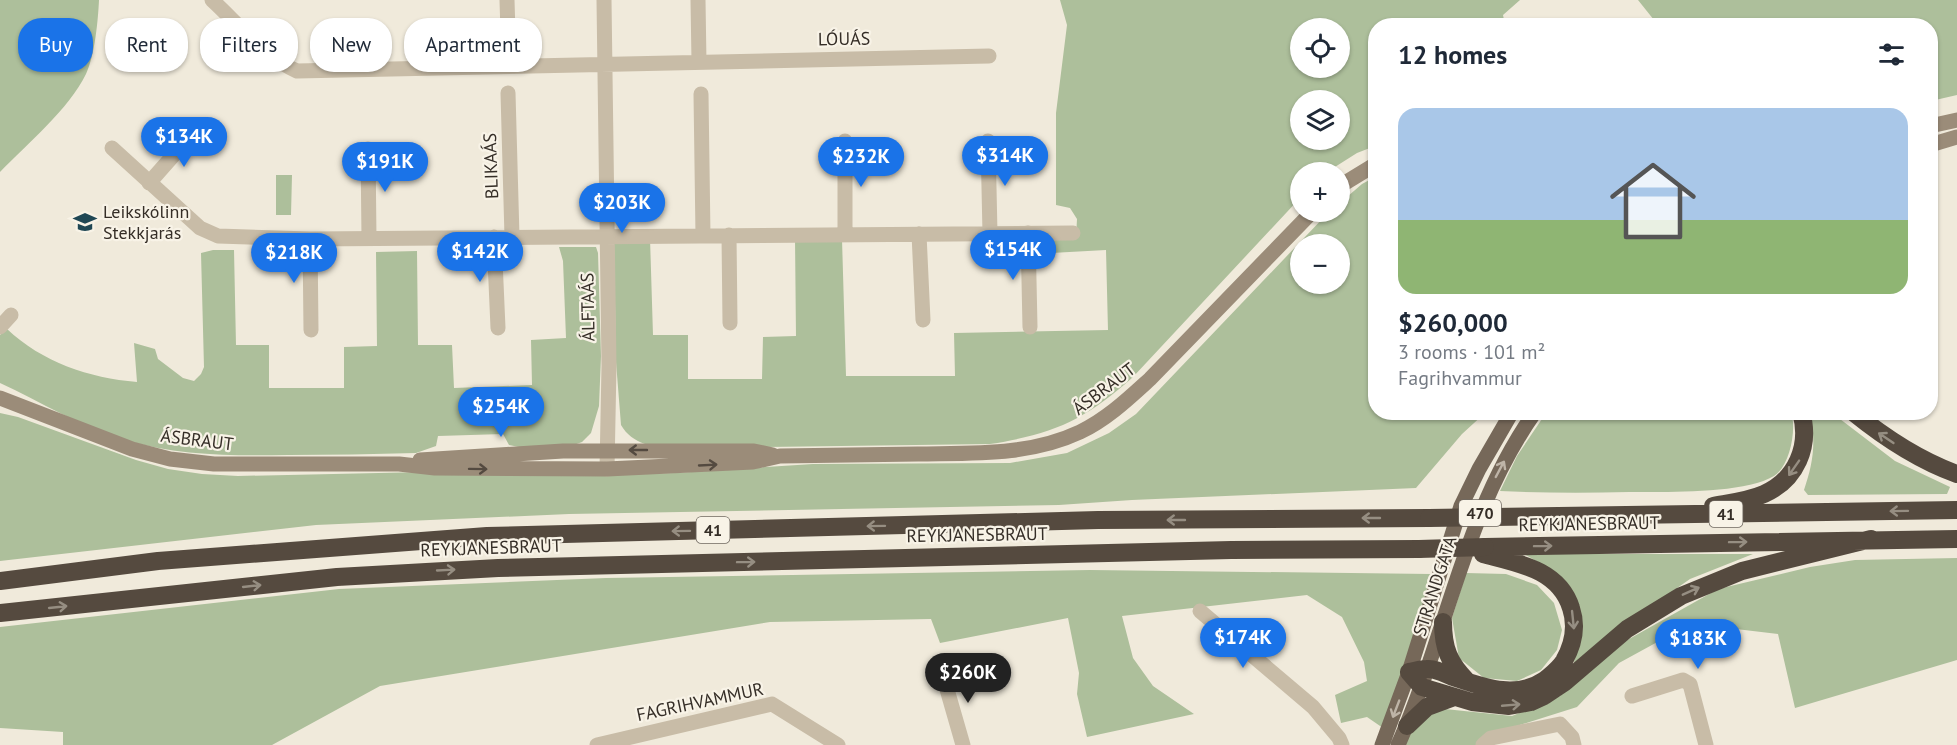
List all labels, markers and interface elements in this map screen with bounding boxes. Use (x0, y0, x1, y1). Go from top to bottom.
chip: Buy (18, 18, 93, 72)
chip: Rent (105, 18, 188, 72)
chip: Filters (200, 18, 298, 72)
chip: New (310, 18, 392, 72)
chip: Apartment (404, 18, 542, 72)
map controls (1290, 18, 1350, 294)
button: locate (1290, 18, 1350, 78)
street label: LÓUÁS (818, 27, 870, 50)
text: 12 homes (1398, 38, 1507, 71)
icon: filters (1875, 38, 1908, 71)
button: layers (1290, 90, 1350, 150)
pin: $134K (142, 117, 226, 168)
text: $134K (155, 123, 213, 149)
street label: BLIKAÁS (478, 133, 503, 199)
pin: $314K (963, 136, 1047, 187)
pin: $232K (819, 137, 903, 188)
pin: $191K (343, 142, 427, 193)
text: $314K (976, 142, 1034, 168)
text: $232K (832, 143, 890, 169)
icon: home (1599, 147, 1707, 255)
text: $191K (356, 148, 414, 174)
button: + (1290, 162, 1350, 222)
pin: $203K (580, 183, 664, 234)
text: $203K (593, 189, 651, 215)
place label: Leikskólinn Stekkjarás (103, 200, 189, 244)
school or university icon: Leikskólinn Stekkjarás (72, 209, 98, 235)
pin: $154K (971, 230, 1055, 281)
pin: $142K (438, 232, 522, 283)
pin: $218K (252, 233, 336, 284)
button: − (1290, 234, 1350, 294)
text: $154K (984, 236, 1042, 262)
text: $142K (451, 238, 509, 264)
text: $218K (265, 239, 323, 265)
street label: ÁLFTAÁS (575, 273, 600, 341)
text: $260,000 (1398, 306, 1508, 339)
text: 3 rooms · 101 m² (1398, 339, 1545, 365)
street label: ÁSBRAUT (1068, 357, 1140, 420)
text: Fagrihvammur (1398, 365, 1522, 391)
pin: $254K (459, 387, 543, 438)
text: $254K (472, 393, 530, 419)
street label: ÁSBRAUT (159, 424, 235, 455)
one-way arrow (1879, 432, 1895, 444)
one-way arrow (628, 444, 648, 456)
one-way arrow (697, 459, 717, 470)
one-way arrow (1788, 459, 1800, 476)
one-way arrow (1495, 461, 1507, 479)
one-way arrow (468, 463, 488, 475)
road number: 470 (1459, 500, 1501, 526)
road number: 41 (1710, 501, 1742, 527)
one-way arrow (1889, 505, 1909, 517)
street label: REYKJANESBRAUT (1518, 511, 1660, 536)
one-way arrow (1361, 512, 1381, 524)
one-way arrow (1166, 514, 1186, 526)
road number: 41 (696, 517, 730, 543)
one-way arrow (866, 520, 886, 532)
street label: REYKJANESBRAUT (906, 522, 1048, 547)
one-way arrow (671, 525, 691, 536)
street label: STRANDGATA (1408, 532, 1462, 639)
street label: REYKJANESBRAUT (420, 534, 562, 561)
one-way arrow (1728, 536, 1748, 548)
one-way arrow (1533, 540, 1553, 552)
one-way arrow (736, 556, 756, 568)
one-way arrow (436, 565, 456, 576)
one-way arrow (242, 580, 261, 591)
one-way arrow (1682, 585, 1700, 596)
one-way arrow (48, 601, 68, 612)
one-way arrow (1568, 610, 1579, 629)
pin: $174K (1201, 618, 1285, 669)
pin: $183K (1656, 619, 1740, 670)
text: $174K (1214, 624, 1272, 650)
text: $183K (1669, 625, 1727, 651)
pin: $260K (926, 653, 1010, 704)
text: $260K (939, 659, 997, 685)
street label: FAGRIHVAMMUR (634, 677, 766, 726)
one-way arrow (1389, 699, 1400, 717)
one-way arrow (1501, 699, 1520, 710)

